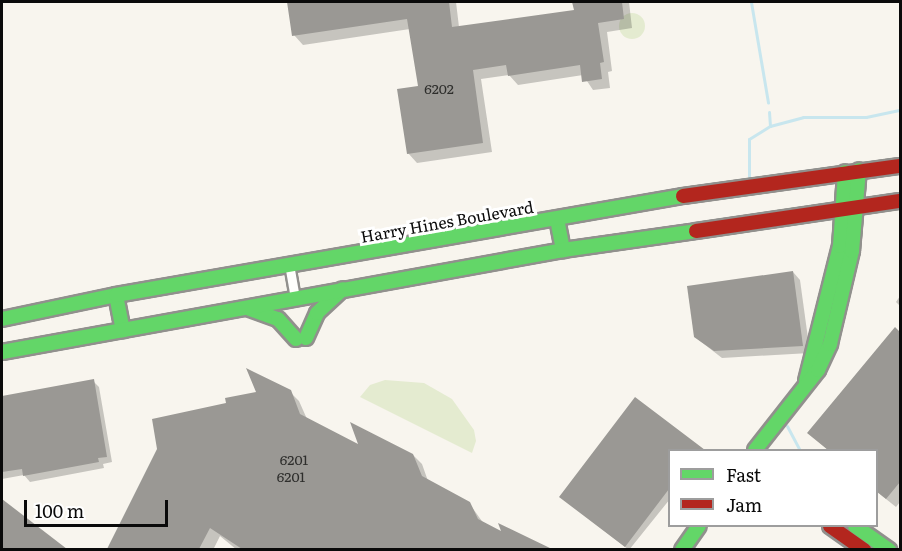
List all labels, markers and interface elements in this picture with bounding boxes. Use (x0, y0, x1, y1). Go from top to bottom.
house number: 6202 (424, 80, 454, 96)
street label: Harry Hines Boulevard (359, 196, 535, 246)
legend (668, 449, 878, 527)
house number: 6201 (280, 451, 308, 467)
text: Fast (726, 461, 761, 488)
house number: 6201 (277, 468, 305, 484)
scale bar (27, 488, 171, 526)
text: Jam (726, 491, 762, 518)
text: 100 m (35, 497, 84, 524)

